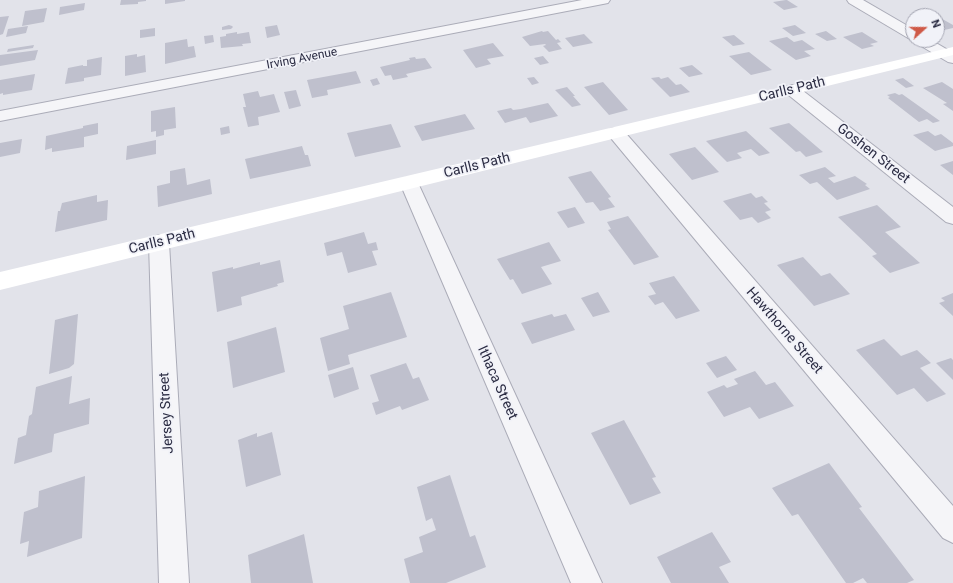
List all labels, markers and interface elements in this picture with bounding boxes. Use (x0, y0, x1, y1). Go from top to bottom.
north arrow (905, 8, 945, 48)
text: N (928, 18, 943, 30)
street label: Irving Avenue (265, 45, 339, 73)
street label: Carlls Path (757, 74, 827, 106)
street label: Goshen Street (833, 120, 913, 188)
street label: Carlls Path (442, 150, 512, 182)
street label: Carlls Path (127, 226, 197, 258)
street label: Hawthorne Street (742, 284, 826, 378)
street label: Ithaca Street (473, 343, 521, 423)
street label: Jersey Street (156, 372, 178, 454)

